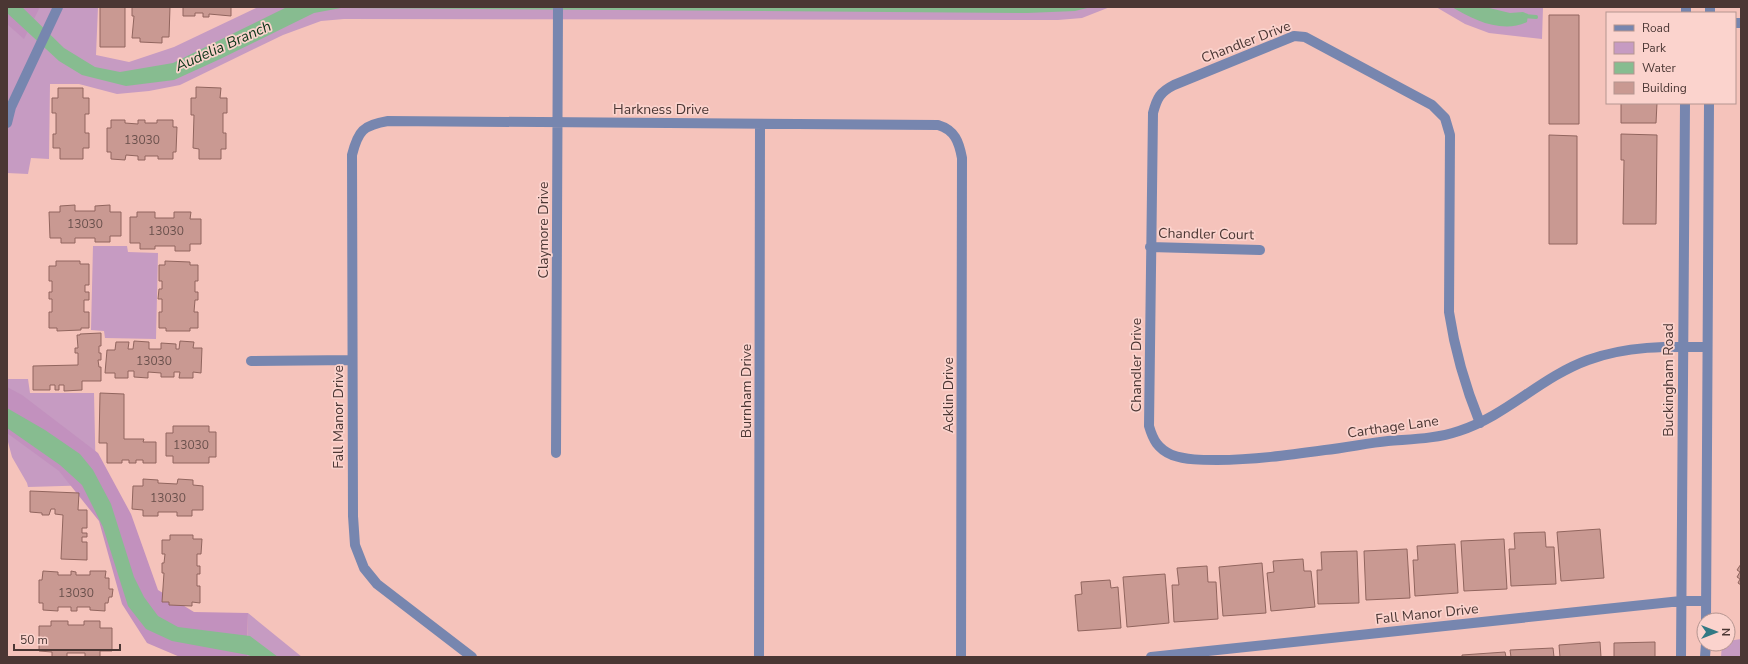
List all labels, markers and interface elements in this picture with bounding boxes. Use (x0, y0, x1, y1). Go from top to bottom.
legend (1606, 12, 1736, 104)
water label: Audelia Branch (171, 16, 274, 77)
street label: Chandler Drive (1199, 16, 1293, 68)
text: Road (1642, 20, 1670, 36)
text: Park (1642, 40, 1667, 56)
text: Water (1642, 60, 1676, 76)
text: Building (1642, 80, 1687, 96)
street label: Harkness Drive (613, 100, 709, 119)
house number: 13030 (124, 132, 160, 148)
street label: Claymore Drive (534, 181, 553, 279)
house number: 13030 (67, 216, 103, 232)
house number: 13030 (148, 223, 184, 239)
street label: Chandler Court (1158, 224, 1254, 244)
street label: Chandler Drive (1127, 318, 1146, 412)
street label: Buckingham Road (1659, 323, 1678, 437)
street label: Burnham Drive (737, 344, 756, 438)
house number: 13030 (136, 353, 172, 369)
street label: Acklin Drive (939, 357, 958, 433)
street label: Fall Manor Drive (329, 365, 348, 469)
street label: Carthage Lane (1346, 411, 1440, 443)
house number: 13030 (173, 437, 209, 453)
house number: 13030 (150, 490, 186, 506)
house number: 13030 (58, 585, 94, 601)
street label: Fall Manor Drive (1374, 599, 1480, 629)
north arrow (1696, 612, 1736, 652)
scale bar (14, 626, 120, 652)
text: N (1718, 628, 1733, 636)
text: 50 m (20, 632, 48, 648)

